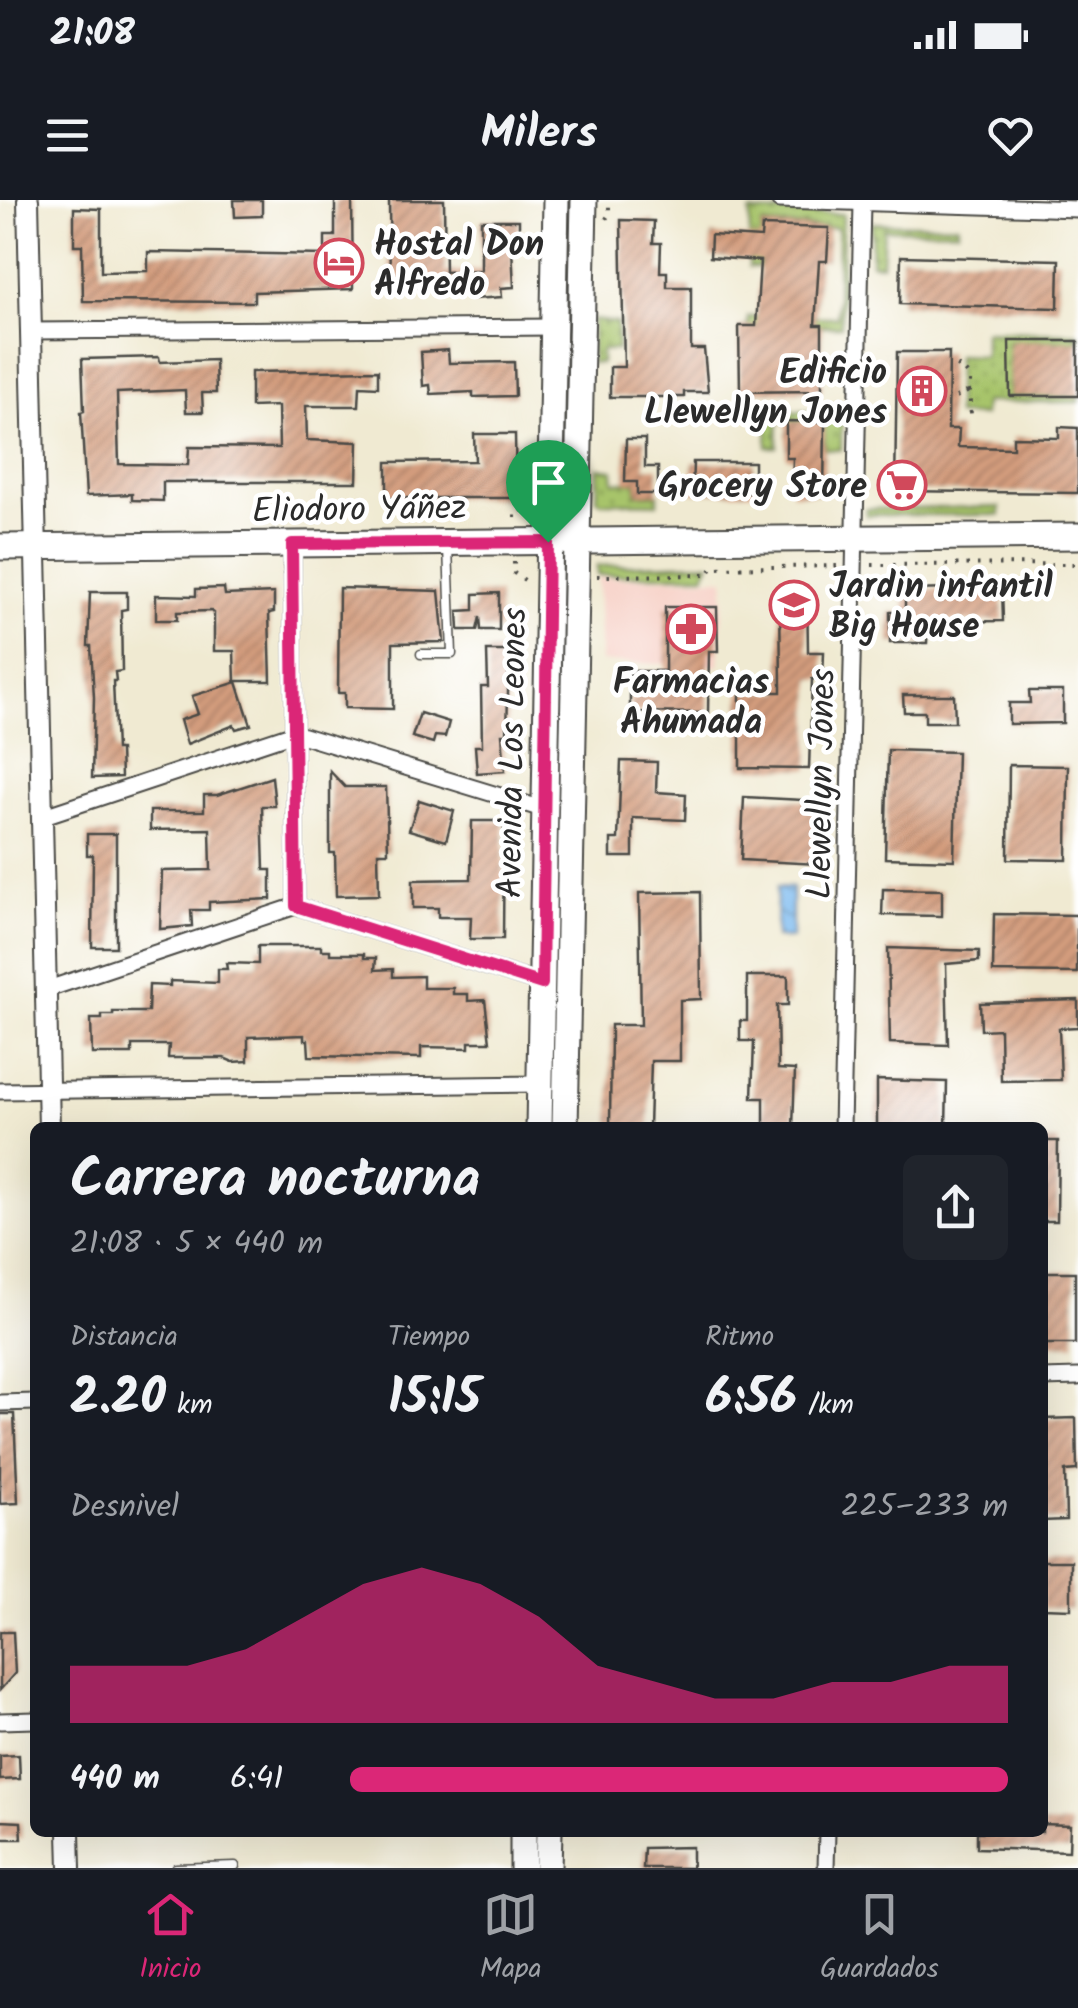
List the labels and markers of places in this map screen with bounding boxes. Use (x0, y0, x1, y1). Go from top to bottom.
place label: Hostal Don Alfredo (374, 218, 544, 314)
hotel icon: Hostal Don Alfredo (313, 237, 365, 289)
place label: Edificio Llewellyn Jones (644, 346, 887, 442)
building icon: Edificio Llewellyn Jones (896, 365, 948, 417)
pin (506, 440, 591, 543)
supermarket icon: Grocery Store (876, 459, 928, 511)
place label: Grocery Store (658, 460, 867, 516)
place label: Jardin infantil Big House (829, 560, 1053, 656)
school or university icon: Jardin infantil Big House (768, 579, 820, 631)
pharmacy icon: Farmacias Ahumada (665, 603, 717, 655)
place label: Farmacias Ahumada (613, 656, 769, 752)

